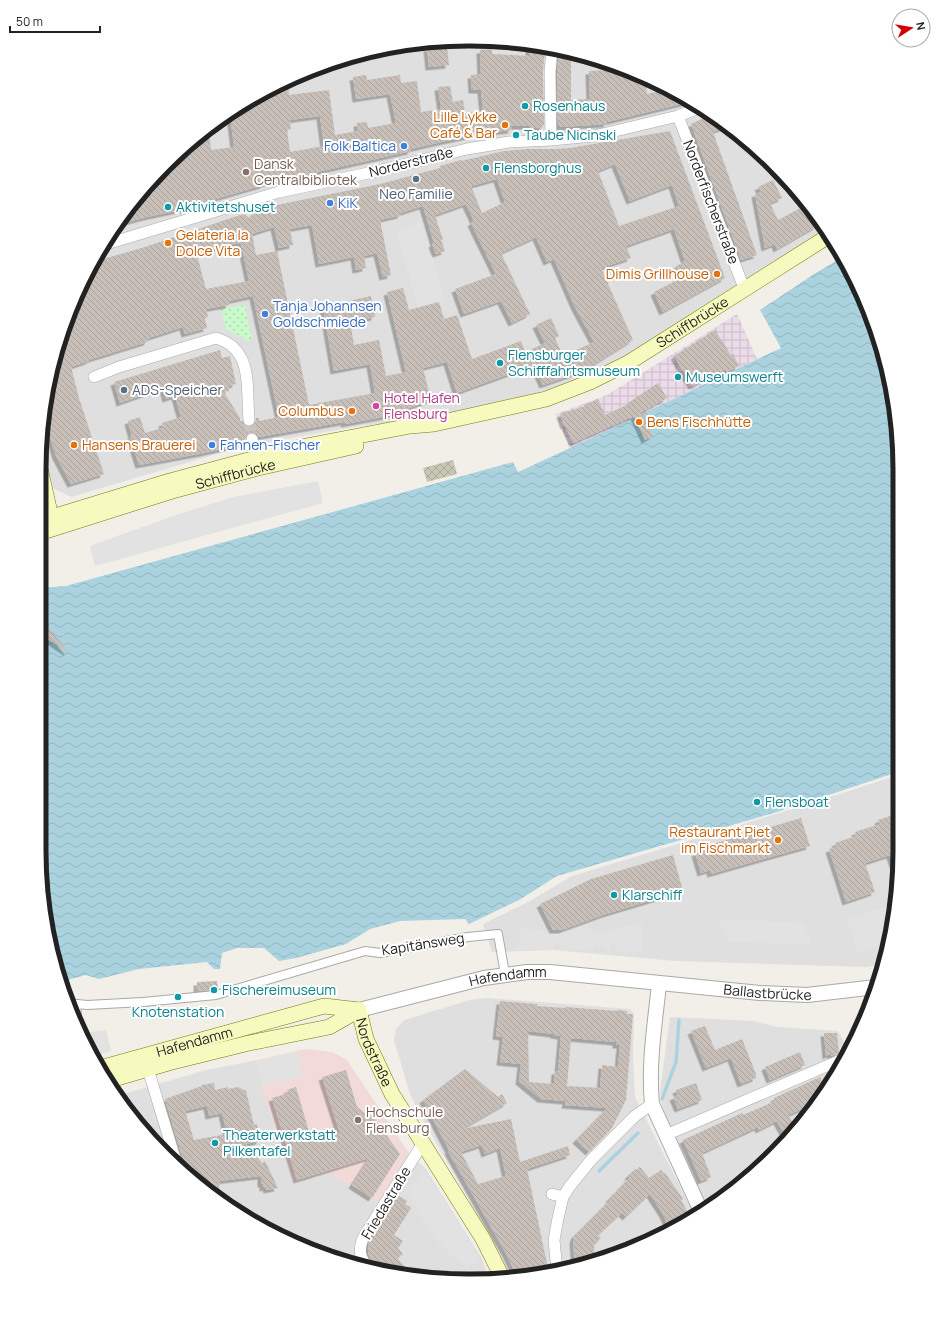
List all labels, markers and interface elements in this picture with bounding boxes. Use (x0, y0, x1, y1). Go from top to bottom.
scale bar (10, 8, 100, 34)
north arrow (891, 8, 931, 48)
text: 50 m (16, 13, 43, 30)
text: N (913, 20, 929, 31)
place label: Rosenhaus (533, 96, 605, 115)
marker: Rosenhaus (520, 101, 530, 111)
place label: Lille Lykke Café & Bar (430, 107, 497, 142)
marker: Lille Lykke Café & Bar (500, 120, 510, 130)
place label: Taube Nicinski (524, 125, 616, 144)
marker: Taube Nicinski (511, 130, 521, 140)
place label: Folk Baltica (324, 136, 396, 155)
street label: Norderfischerstraße (679, 137, 744, 266)
marker: Folk Baltica (399, 141, 409, 151)
street label: Norderstraße (367, 142, 455, 181)
place label: Dansk Centralbibliotek (254, 154, 358, 189)
place label: Flensborghus (494, 158, 582, 177)
marker: Flensborghus (481, 163, 491, 173)
marker: Dansk Centralbibliotek (241, 167, 251, 177)
marker: Neo Familie (411, 174, 421, 184)
place label: Neo Familie (379, 184, 453, 203)
place label: KiK (338, 193, 359, 212)
place label: Aktivitetshuset (176, 197, 276, 216)
marker: KiK (325, 198, 335, 208)
marker: Aktivitetshuset (163, 202, 173, 212)
place label: Gelateria la Dolce Vita (176, 225, 249, 260)
marker: Gelateria la Dolce Vita (163, 238, 173, 248)
place label: Dimis Grillhouse (606, 264, 709, 283)
marker: Dimis Grillhouse (712, 269, 722, 279)
street label: Schiffbrücke (652, 292, 732, 352)
place label: Tanja Johannsen Goldschmiede (273, 296, 382, 331)
marker: Tanja Johannsen Goldschmiede (260, 309, 270, 319)
place label: Flensburger Schifffahrtsmuseum (508, 345, 640, 380)
marker: Flensburger Schifffahrtsmuseum (495, 358, 505, 368)
place label: Museumswerft (686, 367, 784, 386)
marker: Museumswerft (673, 372, 683, 382)
place label: ADS-Speicher (132, 380, 222, 399)
marker: ADS-Speicher (119, 385, 129, 395)
place label: Hotel Hafen Flensburg (384, 388, 460, 423)
place label: Columbus (278, 401, 344, 420)
marker: Hotel Hafen Flensburg (371, 401, 381, 411)
marker: Columbus (347, 406, 357, 416)
place label: Bens Fischhütte (647, 412, 751, 431)
marker: Bens Fischhütte (634, 417, 644, 427)
place label: Hansens Brauerei (82, 435, 195, 454)
place label: Fahnen-Fischer (220, 435, 320, 454)
marker: Hansens Brauerei (69, 440, 79, 450)
marker: Fahnen-Fischer (207, 440, 217, 450)
street label: Schiffbrücke (193, 454, 277, 493)
place label: Flensboat (765, 792, 829, 811)
marker: Flensboat (752, 797, 762, 807)
place label: Restaurant Piet im Fischmarkt (669, 822, 770, 857)
marker: Restaurant Piet im Fischmarkt (773, 835, 783, 845)
place label: Klarschiff (622, 885, 683, 904)
marker: Klarschiff (609, 890, 619, 900)
street label: Kapitänsweg (380, 928, 466, 959)
street label: Hafendamm (467, 962, 547, 990)
street label: Ballastbrücke (723, 979, 813, 1004)
place label: Fischereimuseum (222, 980, 336, 999)
marker: Fischereimuseum (209, 985, 219, 995)
marker: Knotenstation (173, 992, 183, 1002)
place label: Knotenstation (132, 1002, 224, 1021)
street label: Nordstraße (352, 1016, 397, 1090)
street label: Hafendamm (154, 1022, 235, 1061)
place label: Hochschule Flensburg (366, 1102, 443, 1137)
marker: Hochschule Flensburg (353, 1115, 363, 1125)
place label: Theaterwerkstatt Pilkentafel (223, 1125, 336, 1160)
marker: Theaterwerkstatt Pilkentafel (210, 1138, 220, 1148)
street label: Friedastraße (356, 1163, 415, 1243)

